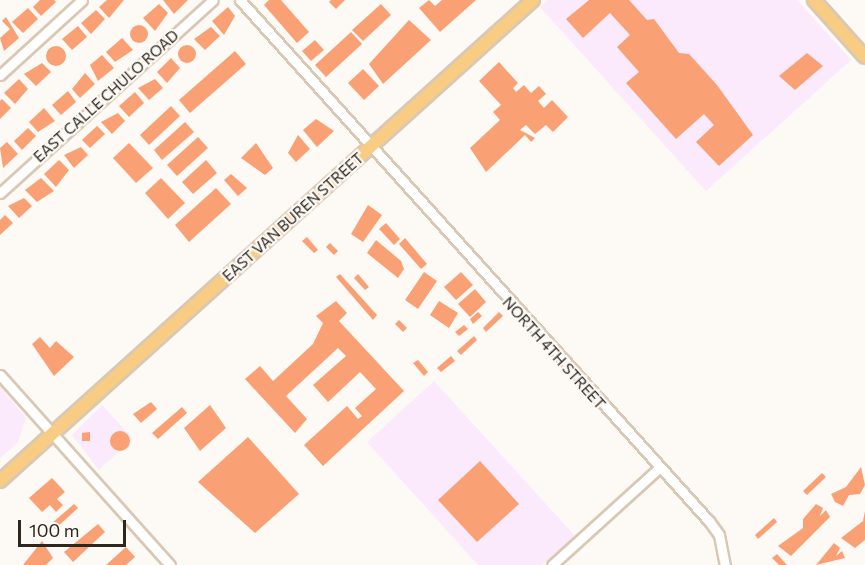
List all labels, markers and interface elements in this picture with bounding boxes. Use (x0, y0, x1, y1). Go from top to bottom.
street label: EAST CALLE CHULO ROAD (30, 26, 182, 166)
street label: EAST VAN BUREN STREET (219, 149, 367, 285)
street label: NORTH 4TH STREET (499, 293, 609, 413)
scale bar (21, 508, 129, 546)
text: 100 m (29, 519, 79, 541)

